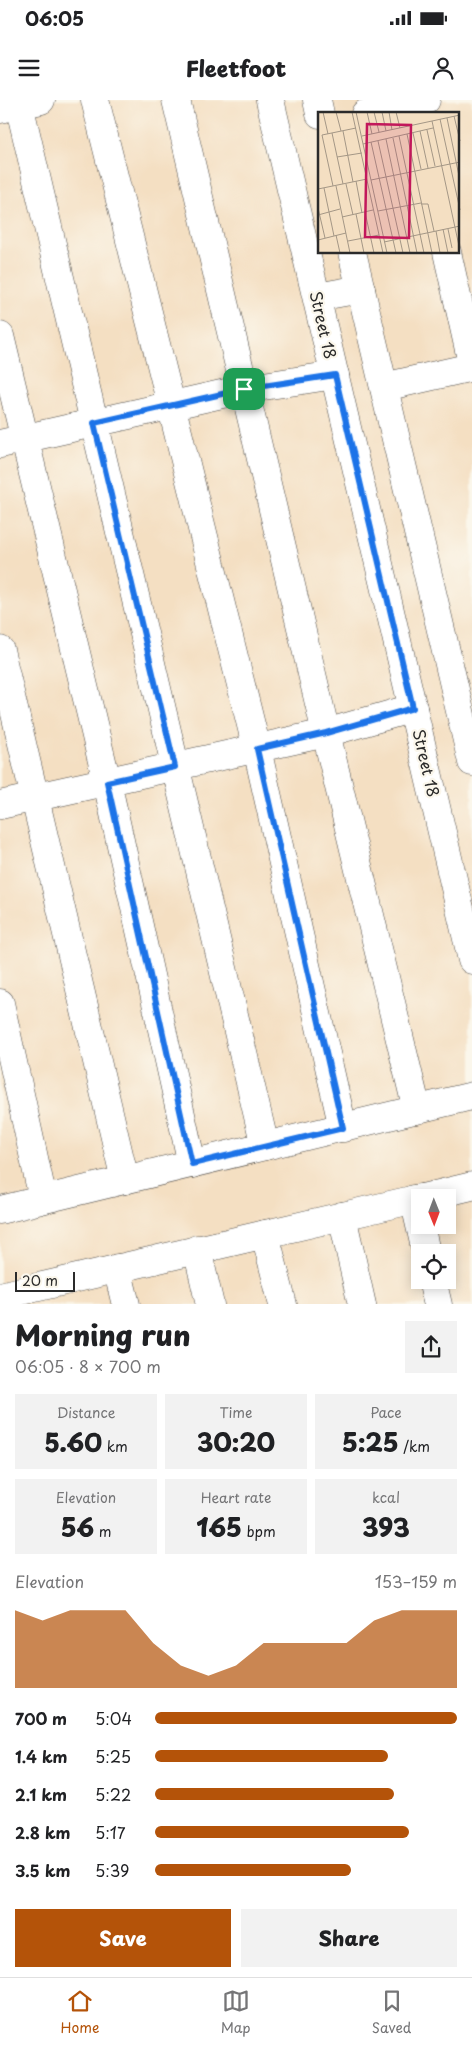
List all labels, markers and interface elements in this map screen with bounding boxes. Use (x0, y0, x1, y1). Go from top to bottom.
text: 06:05 (25, 4, 84, 32)
text: Fleetfoot (186, 51, 286, 84)
icon: menu (15, 54, 43, 82)
icon: person (429, 54, 457, 82)
inset map (318, 112, 460, 254)
street label: Street 18 (305, 289, 343, 361)
pin (223, 368, 265, 410)
icon: arrive (230, 375, 258, 403)
street label: Street 18 (408, 727, 446, 799)
north arrow (411, 1189, 456, 1234)
map controls (411, 1189, 456, 1289)
button: locate (411, 1244, 456, 1289)
scale bar (15, 1270, 75, 1293)
text: 20 m (22, 1270, 58, 1291)
text: Morning run (15, 1313, 191, 1356)
button: share (405, 1321, 457, 1373)
text: 06:05 · 8 × 700 m (15, 1354, 161, 1378)
text: Distance (57, 1402, 115, 1423)
text: Time (219, 1402, 253, 1423)
text: Pace (370, 1402, 402, 1423)
text: 5.60 (44, 1423, 102, 1461)
text: 30:20 (197, 1423, 275, 1461)
text: 5:25 (342, 1423, 399, 1461)
text: km (102, 1436, 128, 1457)
text: /km (399, 1436, 430, 1457)
text: Elevation (56, 1487, 116, 1508)
text: Heart rate (201, 1487, 271, 1508)
text: kcal (372, 1487, 400, 1508)
text: 56 (61, 1508, 94, 1546)
text: 165 (196, 1508, 242, 1546)
text: 393 (362, 1508, 410, 1546)
text: m (94, 1521, 111, 1542)
text: bpm (242, 1521, 276, 1542)
text: Elevation (15, 1569, 84, 1593)
text: 153–159 m (375, 1569, 457, 1593)
text: 700 m (15, 1706, 67, 1730)
text: 5:04 (95, 1706, 132, 1730)
text: 1.4 km (15, 1744, 67, 1768)
text: 5:25 (95, 1744, 131, 1768)
text: 2.1 km (15, 1782, 67, 1806)
text: 5:22 (95, 1782, 131, 1806)
text: 2.8 km (15, 1820, 70, 1844)
text: 5:17 (95, 1820, 126, 1844)
text: 3.5 km (15, 1858, 70, 1882)
text: 5:39 (95, 1858, 129, 1882)
button: Save (15, 1909, 231, 1967)
button: Share (241, 1909, 457, 1967)
tab: Home (61, 1987, 99, 2038)
tab: Map (221, 1987, 251, 2038)
tab: Saved (372, 1987, 411, 2038)

